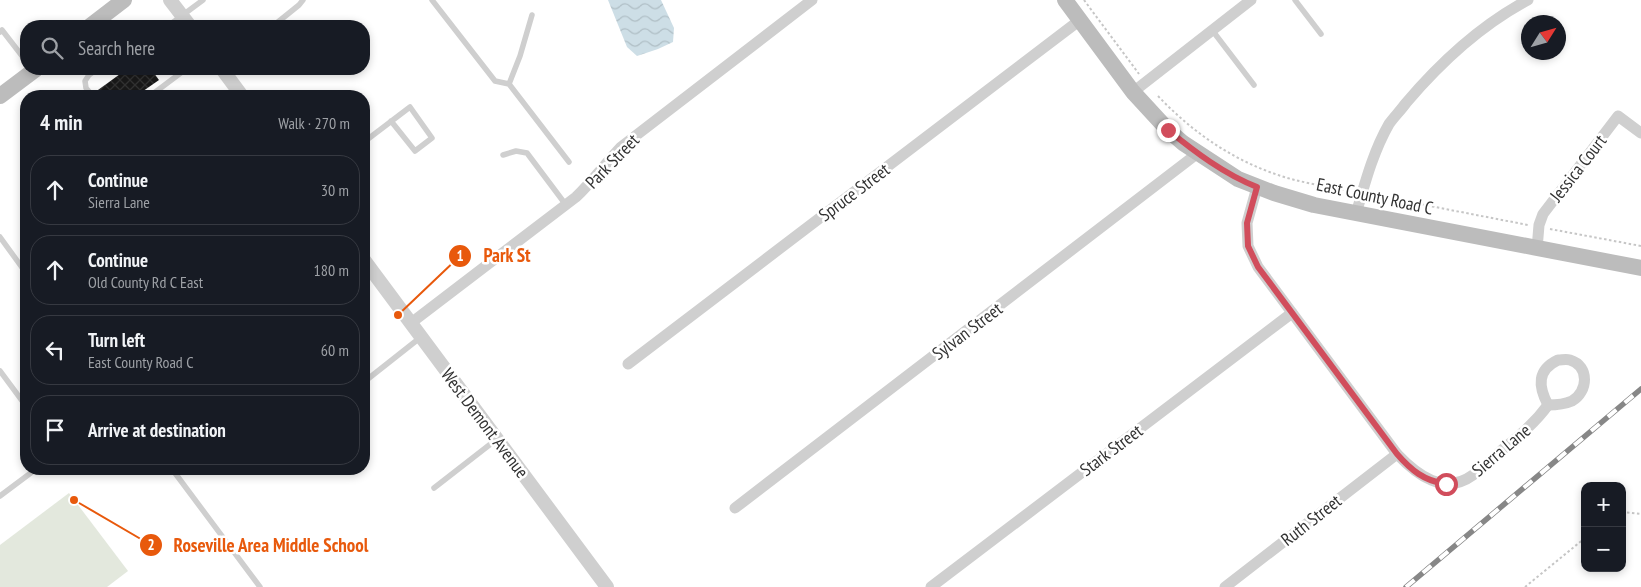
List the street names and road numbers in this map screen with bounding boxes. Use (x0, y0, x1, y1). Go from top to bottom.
street label: Park Street (580, 129, 644, 193)
street label: Jessica Court (1544, 130, 1611, 207)
street label: Spruce Street (814, 158, 894, 226)
street label: East County Road C (1315, 172, 1435, 220)
street label: Sylvan Street (927, 297, 1007, 365)
street label: West Demont Avenue (436, 363, 534, 483)
street label: Stark Street (1075, 419, 1147, 481)
street label: Sierra Lane (1467, 419, 1535, 481)
street label: Ruth Street (1276, 489, 1346, 551)

